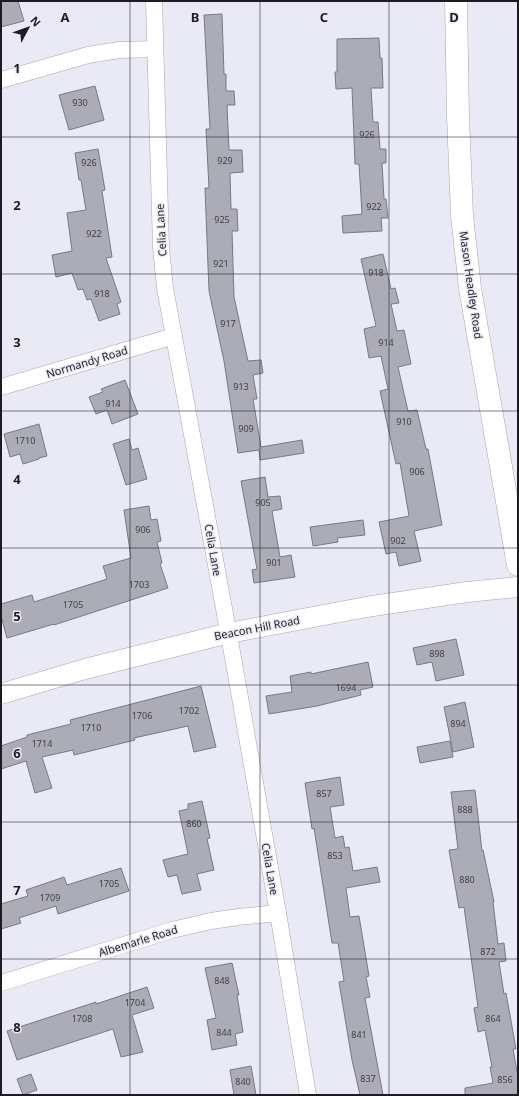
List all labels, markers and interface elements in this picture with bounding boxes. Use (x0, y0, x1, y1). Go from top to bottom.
north arrow (8, 8, 48, 48)
text: A (61, 8, 70, 26)
text: B (191, 8, 199, 26)
text: C (320, 8, 328, 26)
text: D (449, 8, 459, 26)
text: N (27, 13, 45, 29)
text: 1 (13, 59, 21, 77)
house number: 930 (72, 96, 88, 109)
house number: 926 (359, 128, 375, 141)
house number: 929 (217, 154, 233, 167)
house number: 926 (81, 156, 97, 169)
text: 2 (13, 196, 21, 214)
house number: 922 (366, 200, 382, 213)
street label: Celia Lane (152, 203, 169, 257)
house number: 925 (214, 213, 230, 226)
house number: 922 (86, 227, 102, 240)
street label: Mason Headley Road (457, 230, 486, 340)
house number: 921 (213, 257, 229, 270)
house number: 918 (368, 266, 384, 279)
house number: 918 (94, 287, 110, 300)
house number: 917 (220, 317, 236, 330)
text: 3 (13, 333, 21, 351)
house number: 914 (378, 336, 394, 349)
street label: Normandy Road (44, 342, 129, 381)
house number: 913 (233, 380, 249, 393)
house number: 914 (105, 397, 121, 410)
house number: 910 (396, 415, 412, 428)
house number: 909 (238, 422, 254, 435)
house number: 1710 (15, 434, 35, 447)
house number: 906 (409, 465, 425, 478)
text: 4 (13, 470, 21, 488)
house number: 905 (255, 496, 271, 509)
house number: 906 (135, 523, 151, 536)
street label: Celia Lane (202, 523, 225, 577)
house number: 902 (390, 534, 406, 547)
house number: 901 (266, 556, 282, 569)
house number: 1703 (129, 578, 149, 591)
house number: 1705 (63, 598, 83, 611)
text: 5 (13, 607, 21, 625)
street label: Beacon Hill Road (213, 612, 301, 643)
house number: 898 (429, 647, 445, 660)
house number: 1694 (336, 681, 356, 694)
house number: 1702 (179, 704, 199, 717)
house number: 1706 (132, 709, 152, 722)
house number: 894 (450, 717, 466, 730)
house number: 1710 (81, 721, 101, 734)
house number: 1714 (32, 737, 52, 750)
text: 6 (13, 744, 21, 762)
house number: 857 (316, 787, 332, 800)
house number: 888 (457, 803, 473, 816)
house number: 860 (186, 817, 202, 830)
street label: Celia Lane (259, 842, 282, 896)
house number: 853 (327, 849, 343, 862)
house number: 880 (459, 873, 475, 886)
house number: 1705 (99, 877, 119, 890)
text: 7 (13, 881, 21, 899)
house number: 1709 (40, 891, 60, 904)
street label: Albemarle Road (96, 921, 179, 960)
house number: 872 (480, 945, 496, 958)
house number: 848 (214, 974, 230, 987)
house number: 1704 (125, 996, 145, 1009)
house number: 1708 (72, 1012, 92, 1025)
house number: 864 (485, 1012, 501, 1025)
text: 8 (13, 1018, 21, 1036)
house number: 844 (216, 1026, 232, 1039)
house number: 841 (351, 1028, 367, 1041)
house number: 837 (360, 1072, 376, 1085)
house number: 856 (497, 1073, 513, 1086)
house number: 840 (235, 1075, 251, 1088)

